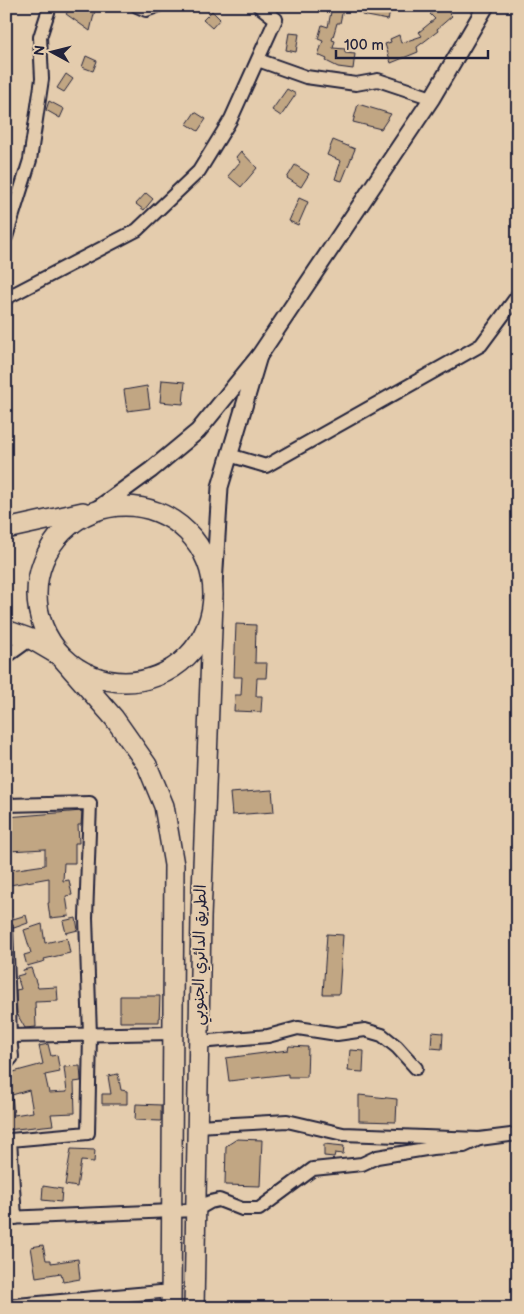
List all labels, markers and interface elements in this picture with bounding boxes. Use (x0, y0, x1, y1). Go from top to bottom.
north arrow (28, 28, 78, 78)
scale bar (336, 28, 489, 60)
text: 100 m (344, 36, 384, 55)
text: N (31, 44, 49, 57)
street label: الطريق الدائري الجنوبي (189, 884, 215, 1026)

